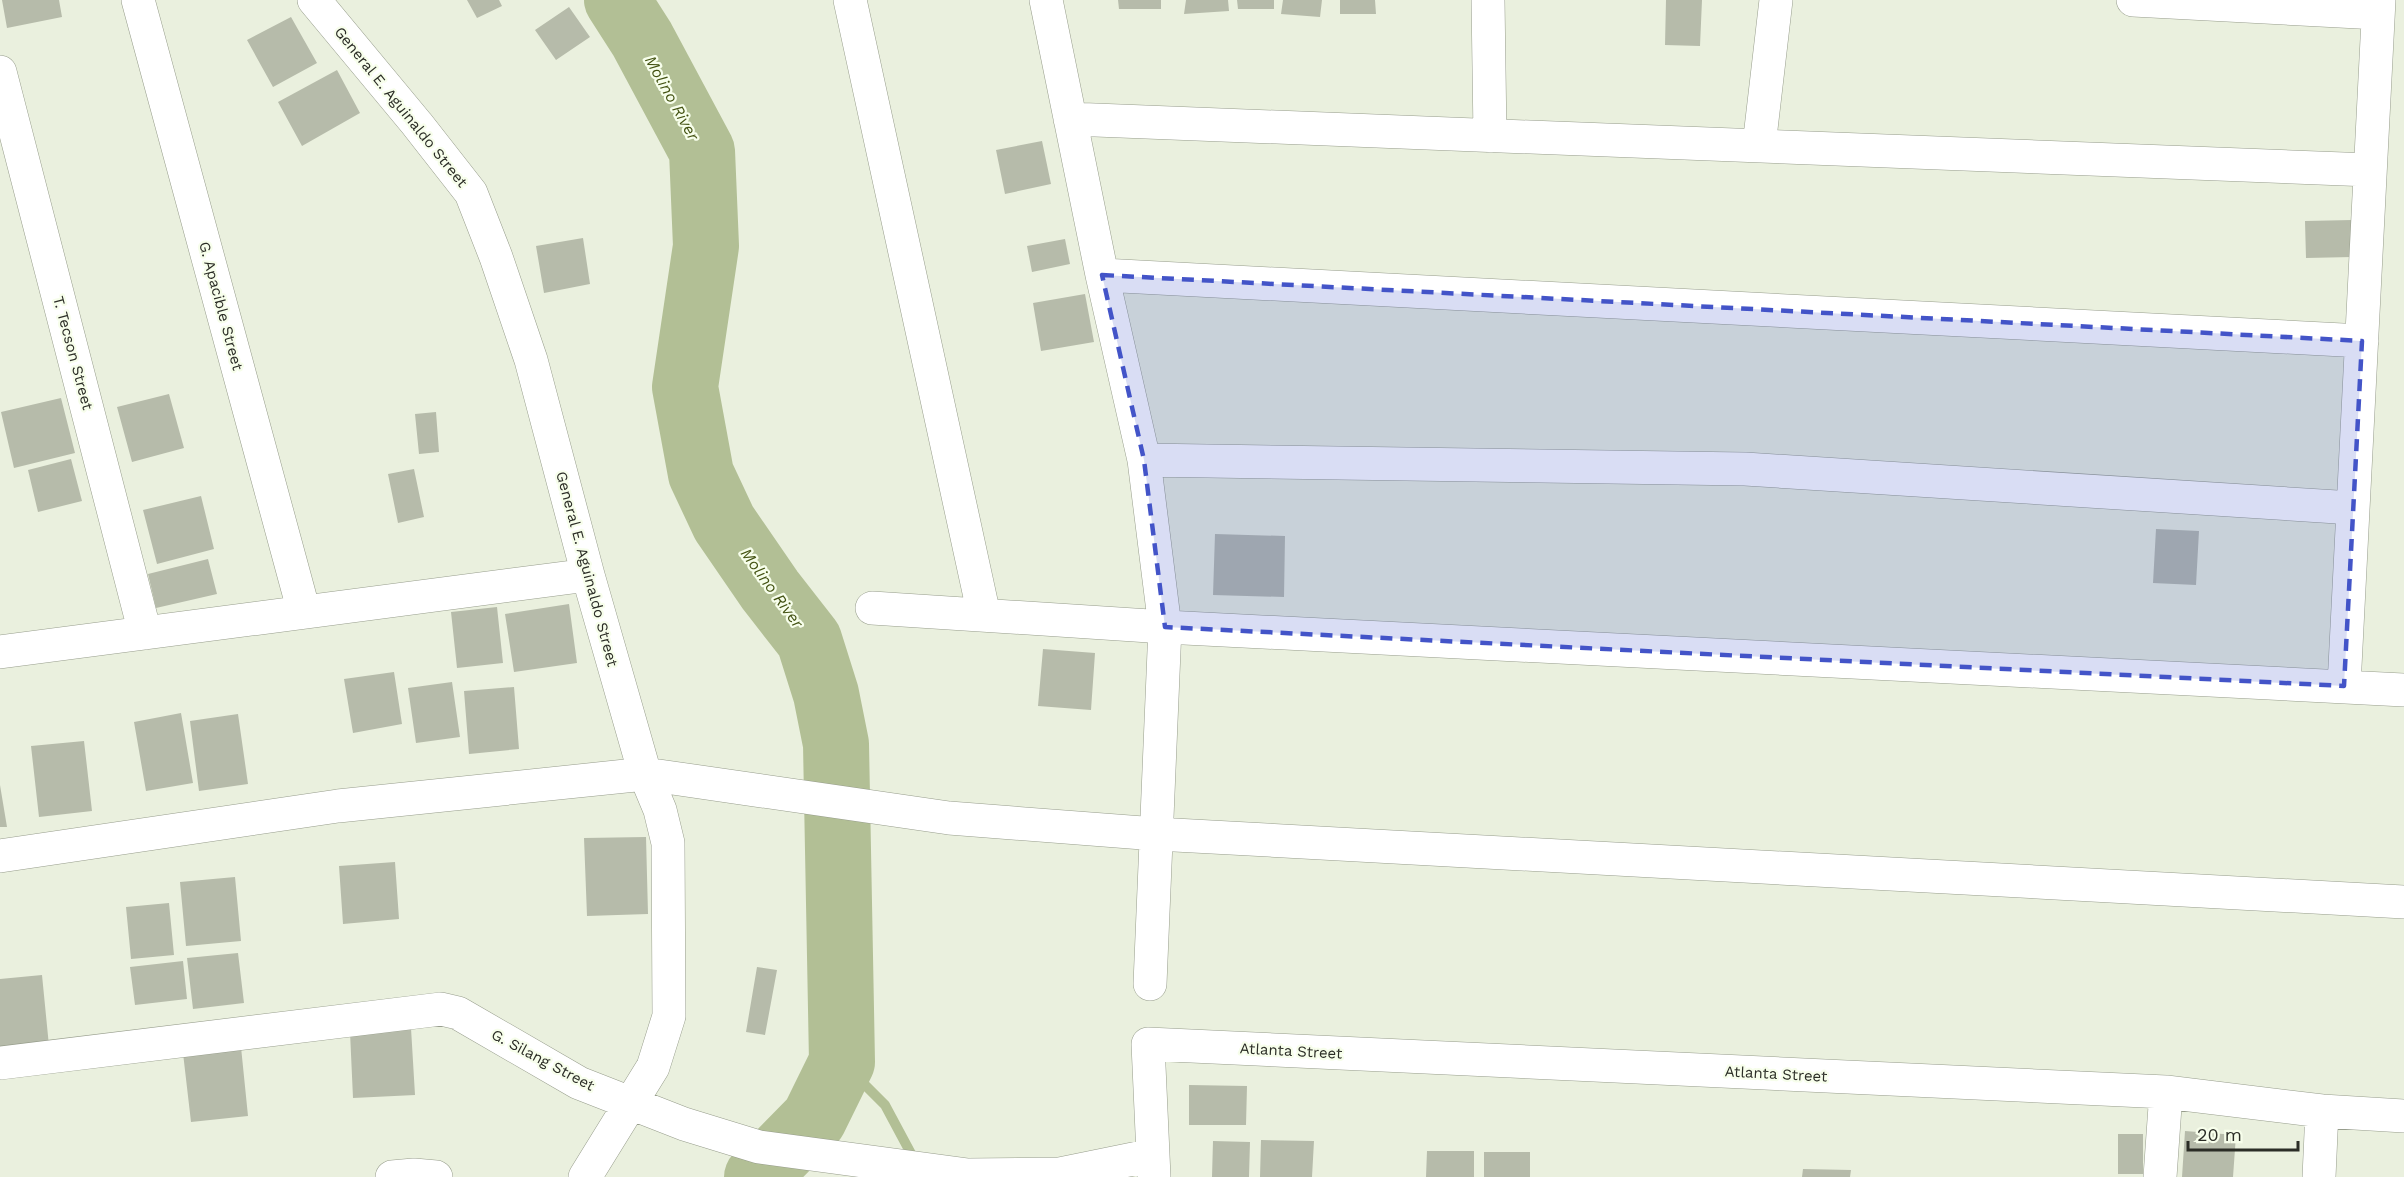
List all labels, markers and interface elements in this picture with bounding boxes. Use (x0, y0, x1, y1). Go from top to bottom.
street label: General E. Aguinaldo Street (331, 23, 472, 191)
water label: Molino River (641, 52, 703, 144)
street label: G. Apacible Street (195, 240, 247, 373)
street label: T. Tecson Street (49, 294, 97, 413)
street label: General E. Aguinaldo Street (552, 469, 622, 669)
water label: Molino River (737, 544, 808, 632)
street label: G. Silang Street (488, 1025, 598, 1095)
street label: Atlanta Street (1239, 1039, 1343, 1063)
street label: Atlanta Street (1724, 1062, 1828, 1086)
scale bar (2188, 1114, 2298, 1152)
text: 20 m (2197, 1124, 2242, 1145)

